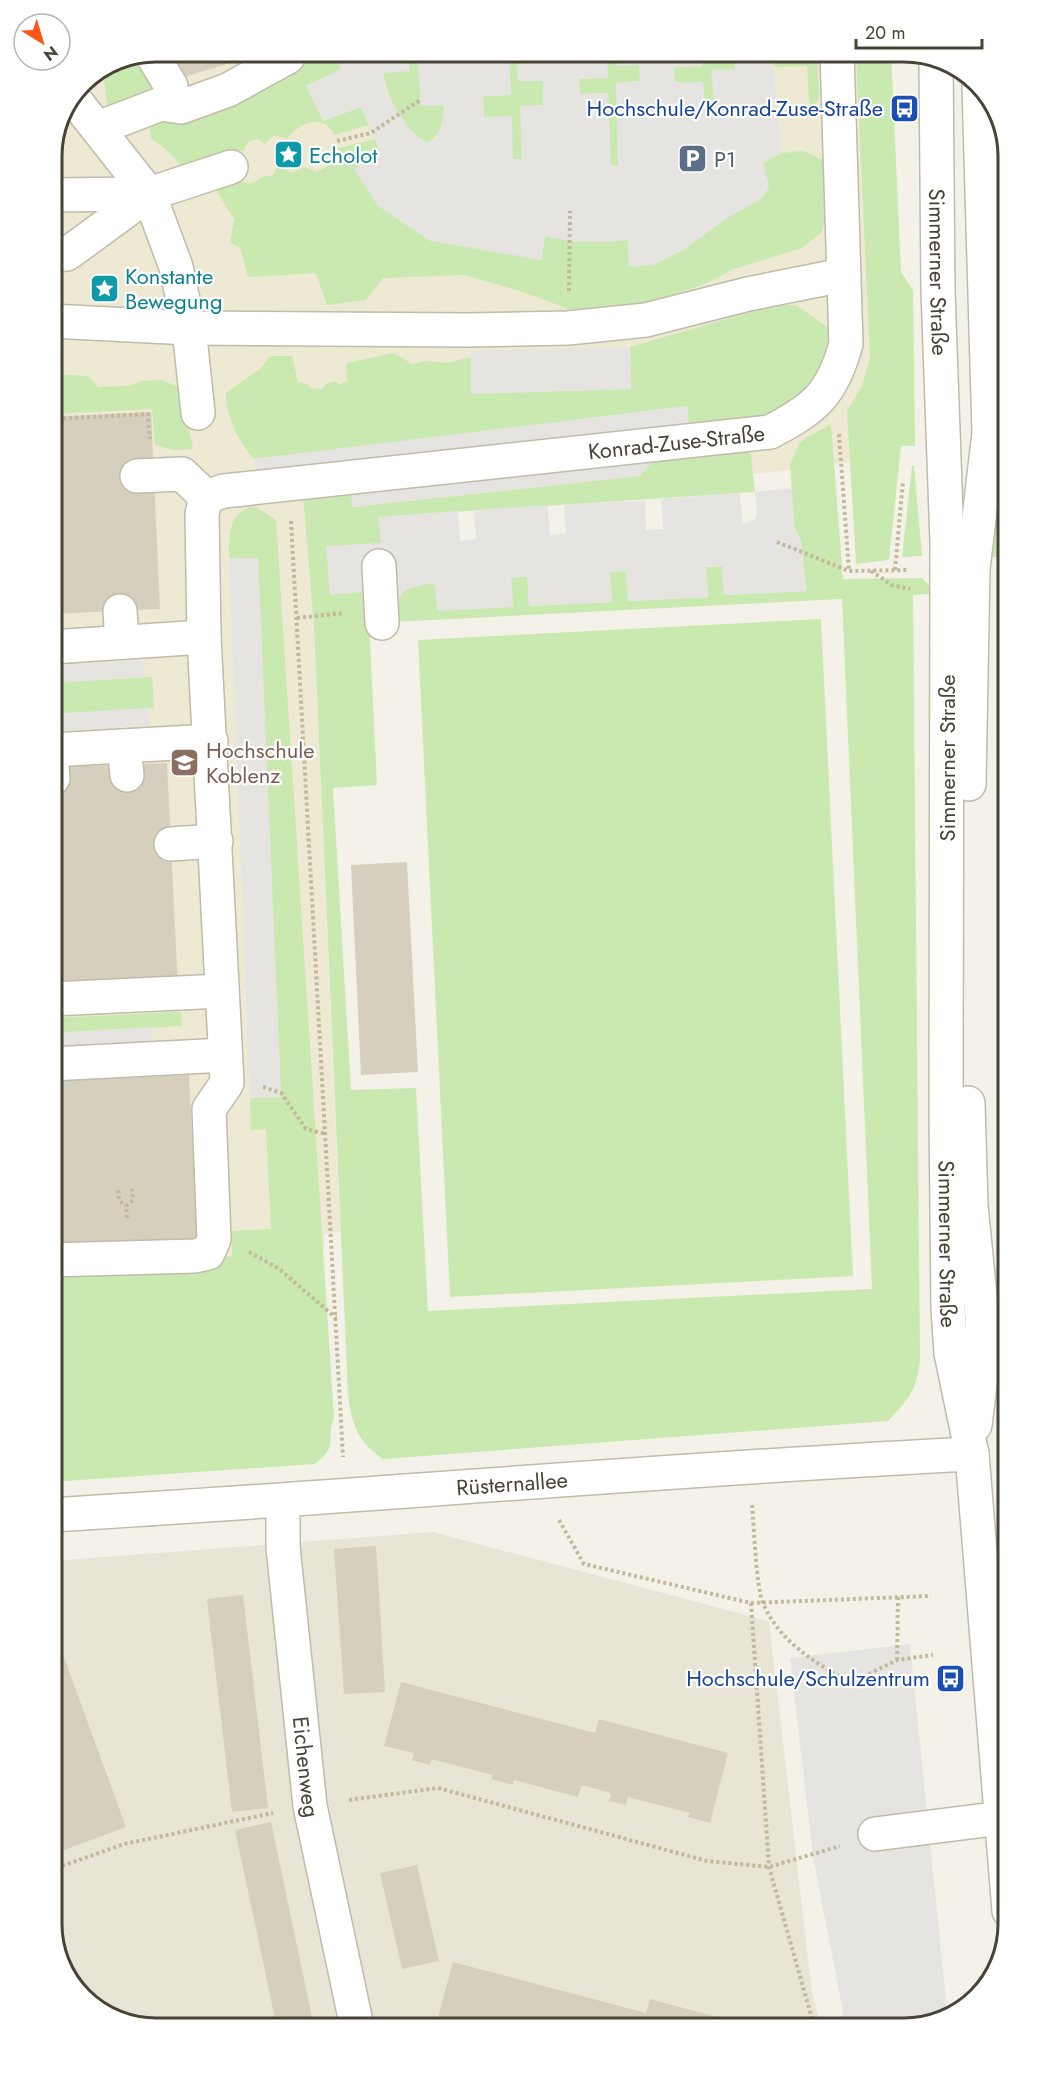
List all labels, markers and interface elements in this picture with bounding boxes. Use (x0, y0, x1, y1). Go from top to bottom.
north arrow (12, 12, 72, 72)
scale bar (856, 12, 982, 50)
text: 20 m (865, 20, 905, 46)
text: N (39, 41, 63, 67)
place label: Hochschule/Konrad-Zuse-Straße (587, 92, 883, 124)
bus stop icon: Hochschule/Konrad-Zuse-Straße (888, 92, 920, 124)
place icon: Echolot (272, 139, 304, 171)
place label: Echolot (309, 139, 378, 171)
parking icon: P1 (677, 143, 709, 175)
place label: P1 (714, 143, 736, 175)
street label: Simmerner Straße (921, 188, 956, 356)
place label: Konstante Bewegung (125, 260, 222, 317)
place icon: Konstante Bewegung (88, 273, 120, 305)
street label: Konrad-Zuse-Straße (586, 417, 766, 468)
street label: Simmerner Straße (931, 674, 963, 842)
place label: Hochschule Koblenz (206, 734, 315, 791)
school or university icon: Hochschule Koblenz (169, 747, 201, 779)
street label: Simmerner Straße (930, 1160, 965, 1329)
street label: Rüsternallee (455, 1463, 569, 1503)
place label: Hochschule/Schulzentrum (686, 1662, 930, 1694)
bus stop icon: Hochschule/Schulzentrum (935, 1662, 967, 1694)
street label: Eichenweg (285, 1715, 328, 1820)

